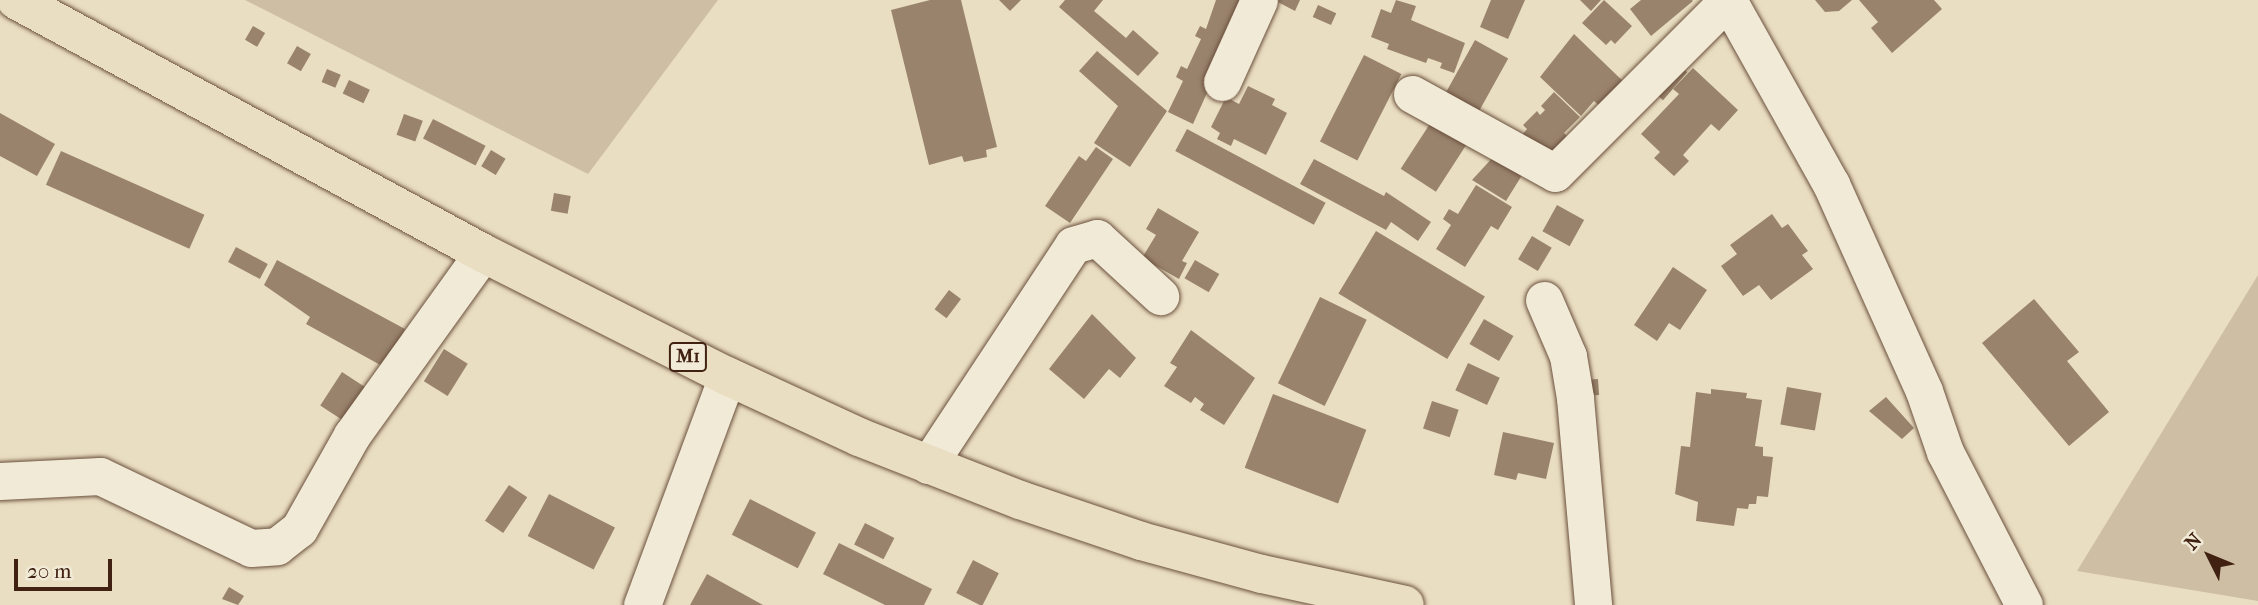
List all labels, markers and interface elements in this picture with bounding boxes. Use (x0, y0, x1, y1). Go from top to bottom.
road number: M1 (669, 342, 707, 372)
north arrow (2174, 521, 2244, 591)
text: N (2181, 529, 2207, 554)
scale bar (18, 546, 116, 590)
text: 20 m (27, 559, 71, 583)

